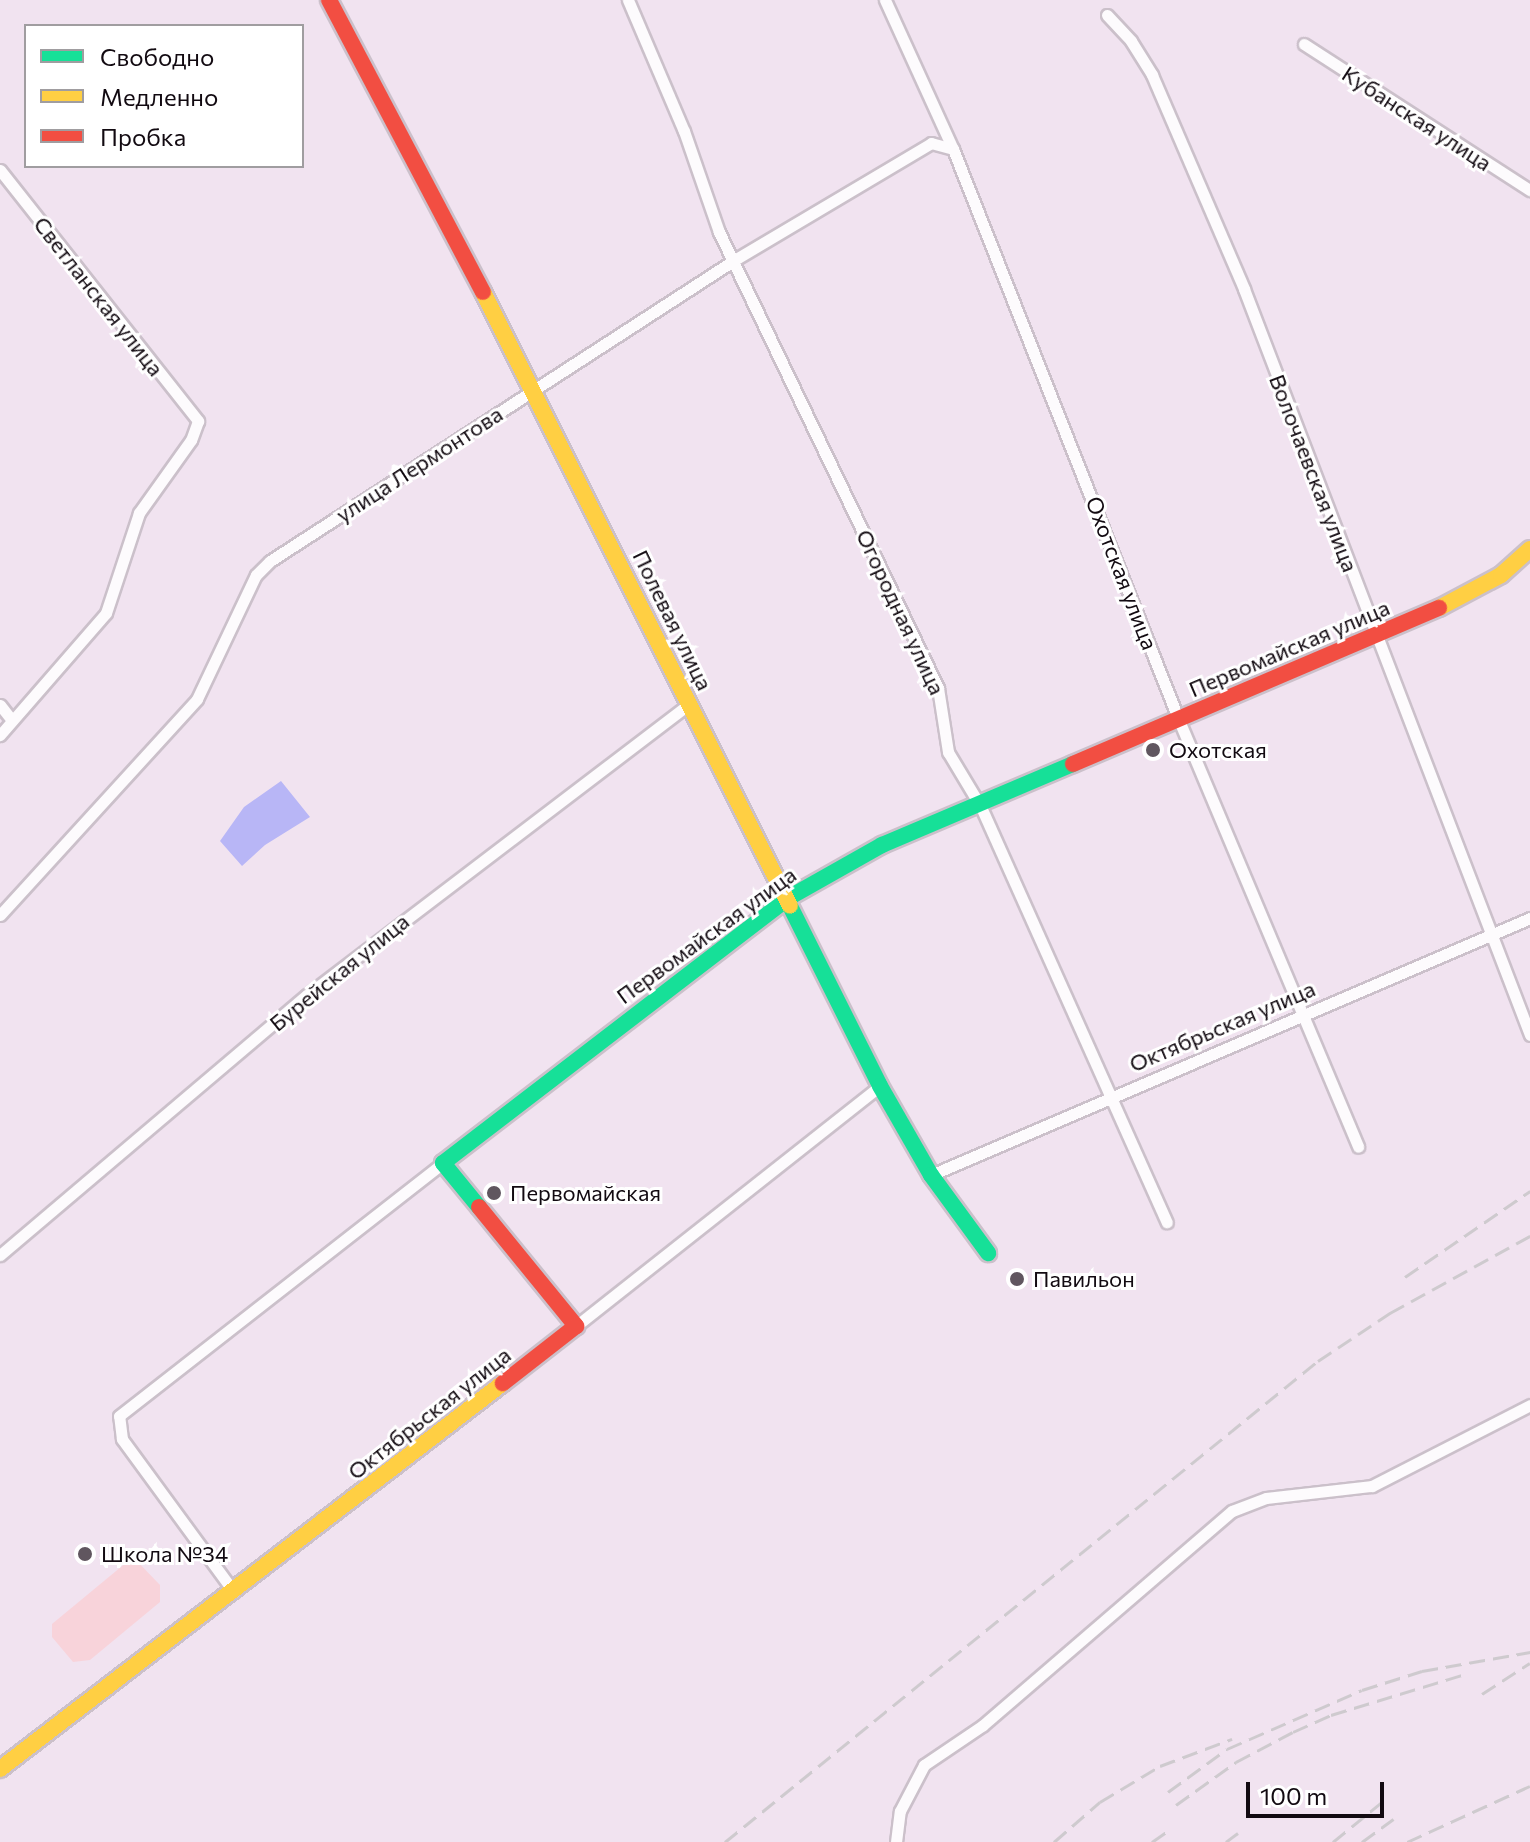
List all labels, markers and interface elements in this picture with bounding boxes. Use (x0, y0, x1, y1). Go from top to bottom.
legend (24, 24, 304, 168)
text: Свободно (100, 42, 214, 71)
street label: Кубанская улица (1337, 60, 1497, 176)
text: Медленно (100, 82, 218, 111)
text: Пробка (100, 122, 186, 151)
street label: Светланская улица (29, 211, 169, 381)
street label: Волочаевская улица (1264, 371, 1364, 575)
street label: улица Лермонтова (331, 400, 507, 528)
street label: Охотская улица (1081, 493, 1163, 653)
street label: Огородная улица (851, 525, 951, 699)
street label: Полевая улица (628, 546, 718, 694)
street label: Первомайская улица (1185, 594, 1393, 702)
place label: Охотская (1169, 737, 1267, 763)
marker: Охотская (1144, 741, 1162, 759)
street label: Первомайская улица (611, 861, 801, 1009)
street label: Бурейская улица (264, 908, 414, 1036)
street label: Октябрьская улица (1125, 975, 1319, 1077)
place label: Первомайская (510, 1180, 661, 1206)
marker: Первомайская (485, 1184, 503, 1202)
place label: Павильон (1033, 1266, 1135, 1292)
marker: Павильон (1008, 1270, 1026, 1288)
street label: Октябрьская улица (342, 1341, 516, 1485)
place label: Школа №34 (101, 1541, 228, 1567)
marker: Школа №34 (76, 1545, 94, 1563)
scale bar (1250, 1766, 1388, 1816)
text: 100 m (1260, 1781, 1327, 1810)

